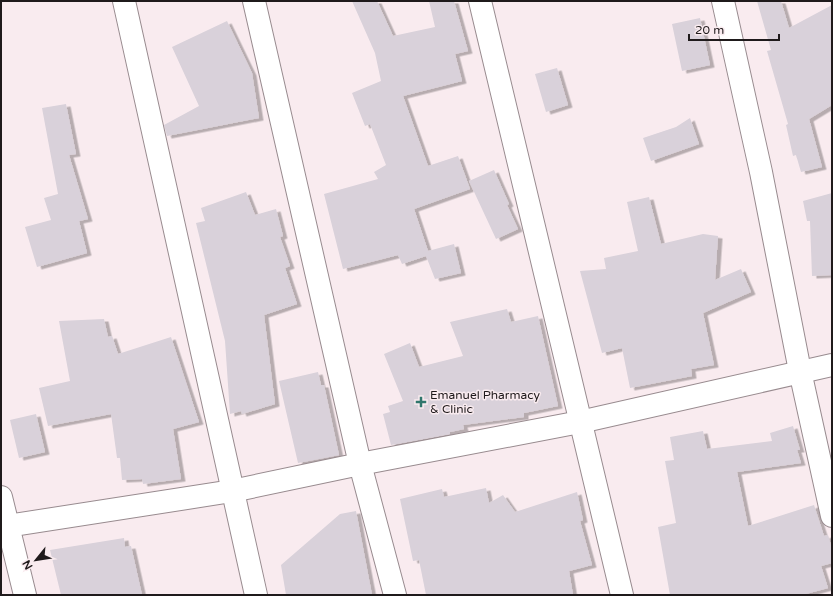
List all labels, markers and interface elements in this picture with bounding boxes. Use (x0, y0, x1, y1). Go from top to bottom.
scale bar (689, 16, 779, 42)
text: 20 m (695, 23, 724, 37)
place label: Emanuel Pharmacy & Clinic (430, 388, 541, 416)
marker: Emanuel Pharmacy & Clinic (415, 396, 427, 408)
north arrow (16, 540, 56, 580)
text: N (20, 558, 36, 572)

